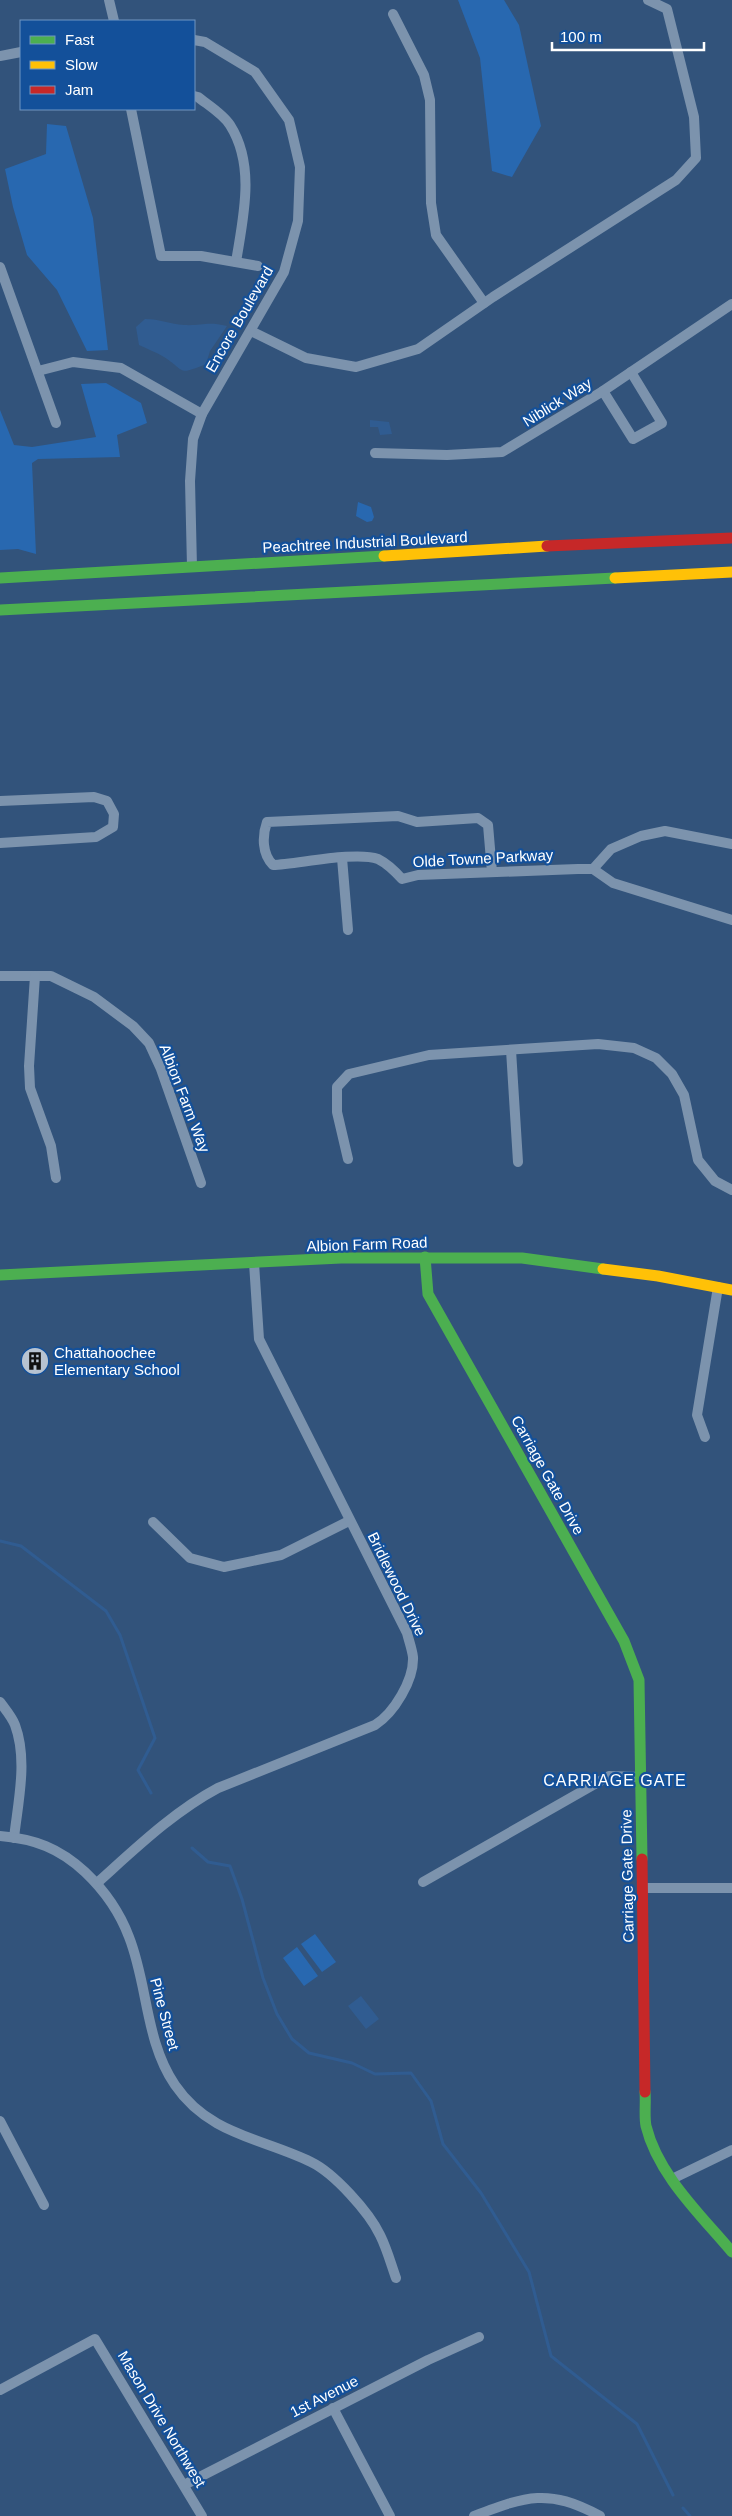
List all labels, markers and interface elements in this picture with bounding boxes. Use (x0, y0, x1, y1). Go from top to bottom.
legend (20, 20, 195, 110)
scale bar (552, 20, 704, 52)
text: 100 m (560, 28, 602, 45)
text: Fast (65, 31, 95, 48)
text: Slow (65, 56, 98, 73)
text: Jam (65, 81, 93, 98)
street label: Encore Boulevard (202, 263, 276, 375)
street label: Niblick Way (520, 374, 595, 430)
street label: Peachtree Industrial Boulevard (262, 528, 468, 556)
street label: Olde Towne Parkway (412, 846, 554, 870)
street label: Albion Farm Way (157, 1042, 214, 1155)
street label: Albion Farm Road (306, 1233, 428, 1255)
place label: Chattahoochee Elementary School (54, 1344, 180, 1378)
building icon: Chattahoochee Elementary School (20, 1346, 50, 1376)
street label: Carriage Gate Drive (508, 1413, 588, 1537)
street label: Bridlewood Drive (365, 1529, 429, 1639)
district label: CARRIAGE GATE (543, 1772, 687, 1789)
street label: Carriage Gate Drive (617, 1809, 637, 1943)
street label: Pine Street (147, 1976, 183, 2053)
street label: Mason Drive Northwest (115, 2348, 210, 2491)
street label: 1st Avenue (287, 2372, 361, 2420)

